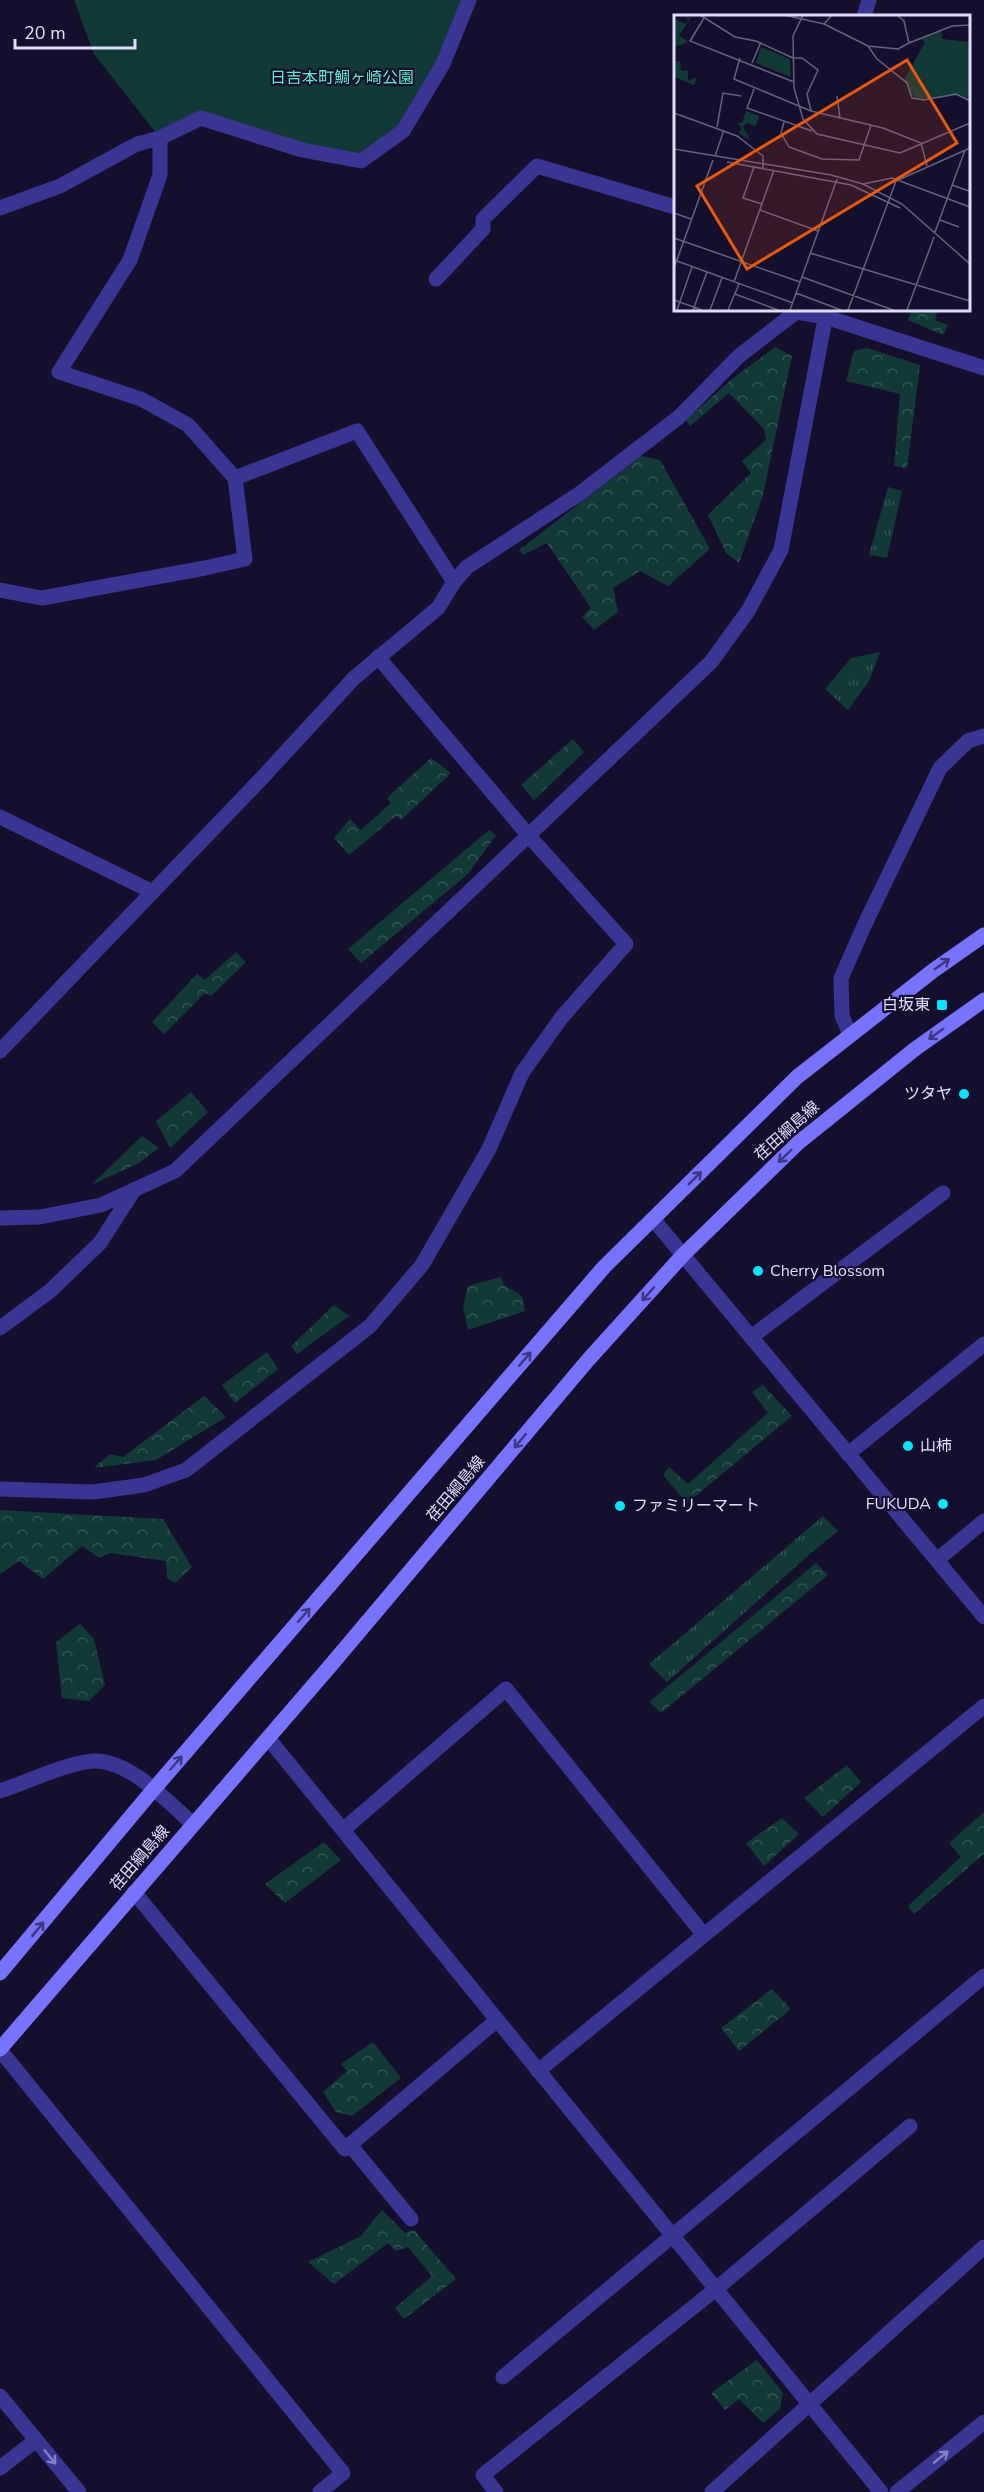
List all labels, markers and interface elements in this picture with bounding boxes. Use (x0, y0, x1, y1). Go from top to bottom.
scale bar (15, 12, 135, 50)
inset map (674, 15, 969, 310)
text: 20 m (24, 21, 66, 45)
park label: 日吉本町鯛ヶ崎公園 (270, 67, 414, 89)
one-way arrow (934, 958, 950, 970)
place label: 白坂東 (882, 994, 930, 1016)
marker: 白坂東 (935, 998, 949, 1012)
one-way arrow (929, 1027, 945, 1040)
place label: ツタヤ (904, 1083, 952, 1105)
marker: ツタヤ (957, 1087, 971, 1101)
street label: 荏田綱島線 (750, 1096, 824, 1166)
one-way arrow (777, 1148, 792, 1163)
one-way arrow (687, 1170, 702, 1185)
place label: Cherry Blossom (770, 1260, 885, 1282)
marker: Cherry Blossom (751, 1264, 765, 1278)
one-way arrow (641, 1287, 655, 1302)
one-way arrow (518, 1351, 531, 1367)
one-way arrow (513, 1433, 526, 1449)
place label: 山柿 (920, 1435, 952, 1457)
marker: 山柿 (901, 1439, 915, 1453)
street label: 荏田綱島線 (422, 1451, 490, 1527)
place label: FUKUDA (866, 1493, 931, 1515)
place label: ファミリーマート (632, 1495, 760, 1517)
marker: FUKUDA (936, 1497, 950, 1511)
marker: ファミリーマート (613, 1499, 627, 1513)
one-way arrow (297, 1607, 310, 1623)
one-way arrow (169, 1756, 183, 1771)
street label: 荏田綱島線 (105, 1821, 175, 1895)
one-way arrow (31, 1921, 44, 1937)
one-way arrow (44, 2449, 57, 2465)
one-way arrow (932, 2451, 948, 2464)

